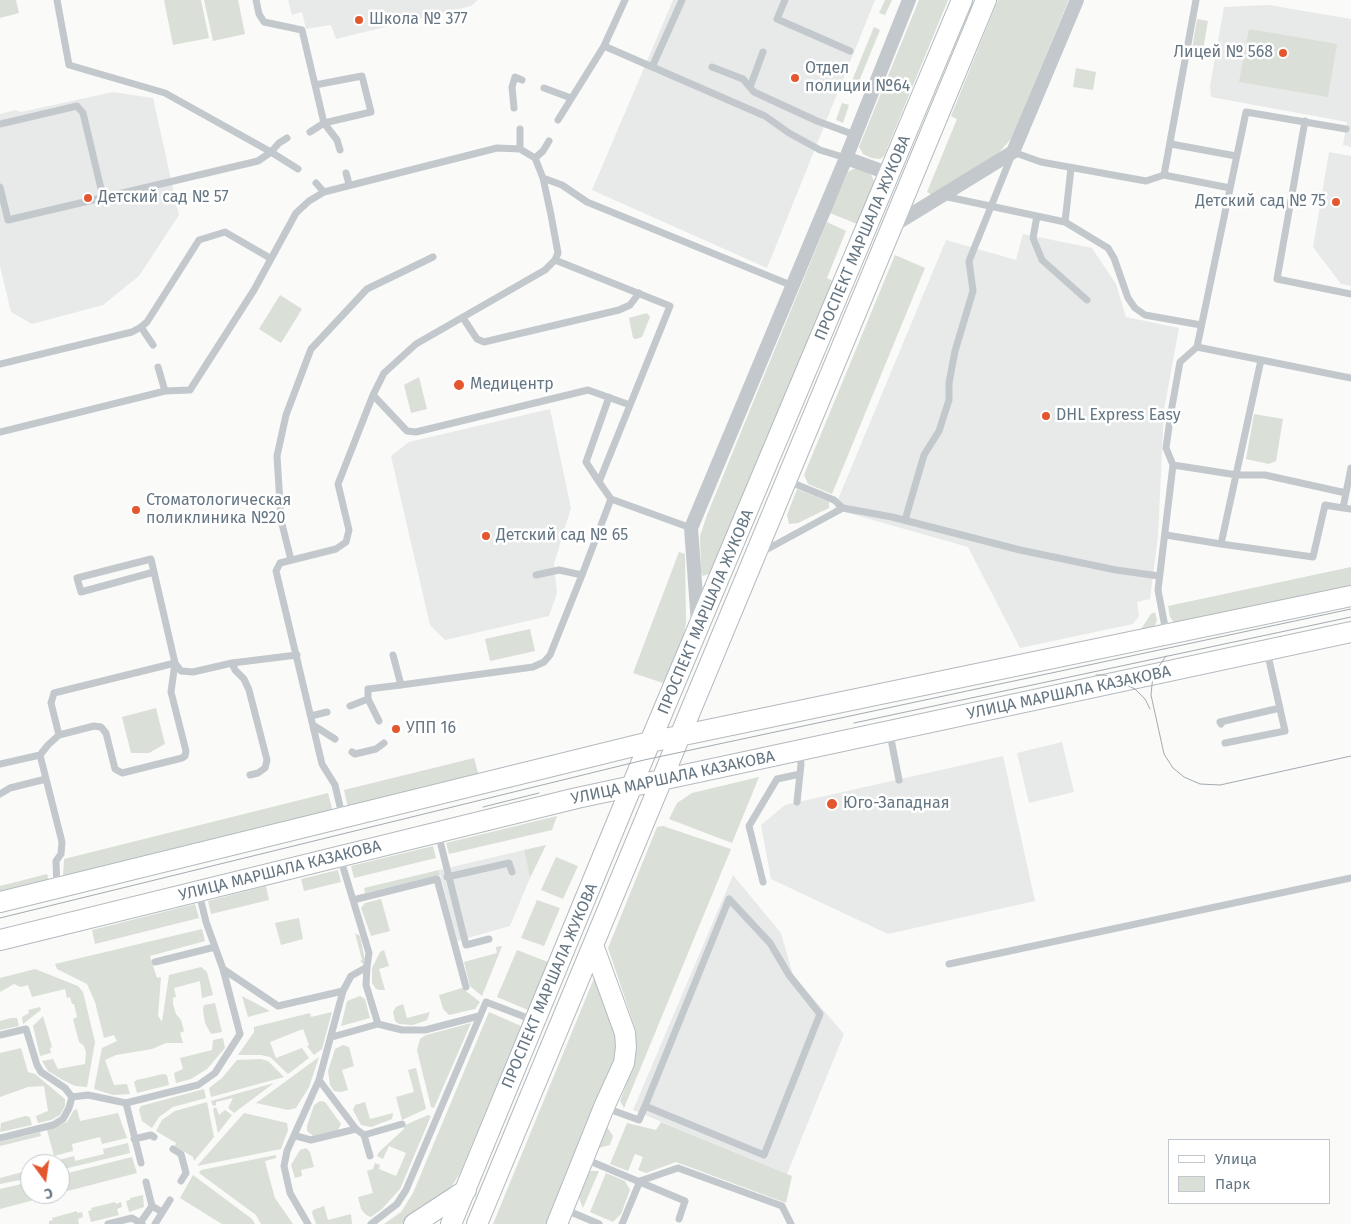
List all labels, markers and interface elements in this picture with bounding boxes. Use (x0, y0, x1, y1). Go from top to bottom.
place label: Школа № 377 (369, 10, 468, 30)
marker: Школа № 377 (353, 14, 365, 26)
place label: Лицей № 568 (1174, 43, 1273, 63)
marker: Лицей № 568 (1277, 47, 1289, 59)
place label: Отдел полиции №64 (805, 59, 910, 97)
marker: Отдел полиции №64 (789, 72, 801, 84)
street label: ПРОСПЕКТ МАРШАЛА ЖУКОВА (811, 132, 915, 344)
place label: Детский сад № 57 (98, 188, 229, 208)
marker: Детский сад № 57 (82, 192, 94, 204)
place label: Детский сад № 75 (1195, 192, 1326, 212)
marker: Детский сад № 75 (1330, 196, 1342, 208)
place label: Медицентр (470, 375, 554, 395)
marker: Медицентр (452, 378, 466, 392)
place label: DHL Express Easy (1056, 406, 1181, 426)
marker: DHL Express Easy (1040, 410, 1052, 422)
place label: Стоматологическая поликлиника №20 (146, 491, 291, 529)
marker: Стоматологическая поликлиника №20 (130, 504, 142, 516)
street label: ПРОСПЕКТ МАРШАЛА ЖУКОВА (654, 506, 758, 718)
place label: Детский сад № 65 (496, 526, 628, 546)
marker: Детский сад № 65 (480, 530, 492, 542)
street label: УЛИЦА МАРШАЛА КАЗАКОВА (965, 662, 1173, 724)
place label: УПП 16 (406, 719, 456, 739)
marker: УПП 16 (390, 723, 402, 735)
street label: УЛИЦА МАРШАЛА КАЗАКОВА (569, 747, 777, 809)
place label: Юго-Западная (843, 794, 949, 814)
marker: Юго-Западная (825, 797, 839, 811)
street label: УЛИЦА МАРШАЛА КАЗАКОВА (177, 837, 383, 905)
street label: ПРОСПЕКТ МАРШАЛА ЖУКОВА (498, 880, 602, 1092)
legend (1168, 1139, 1331, 1204)
text: Улица (1215, 1150, 1257, 1168)
north arrow (20, 1154, 70, 1204)
text: Парк (1215, 1175, 1250, 1193)
text: С (43, 1184, 54, 1202)

